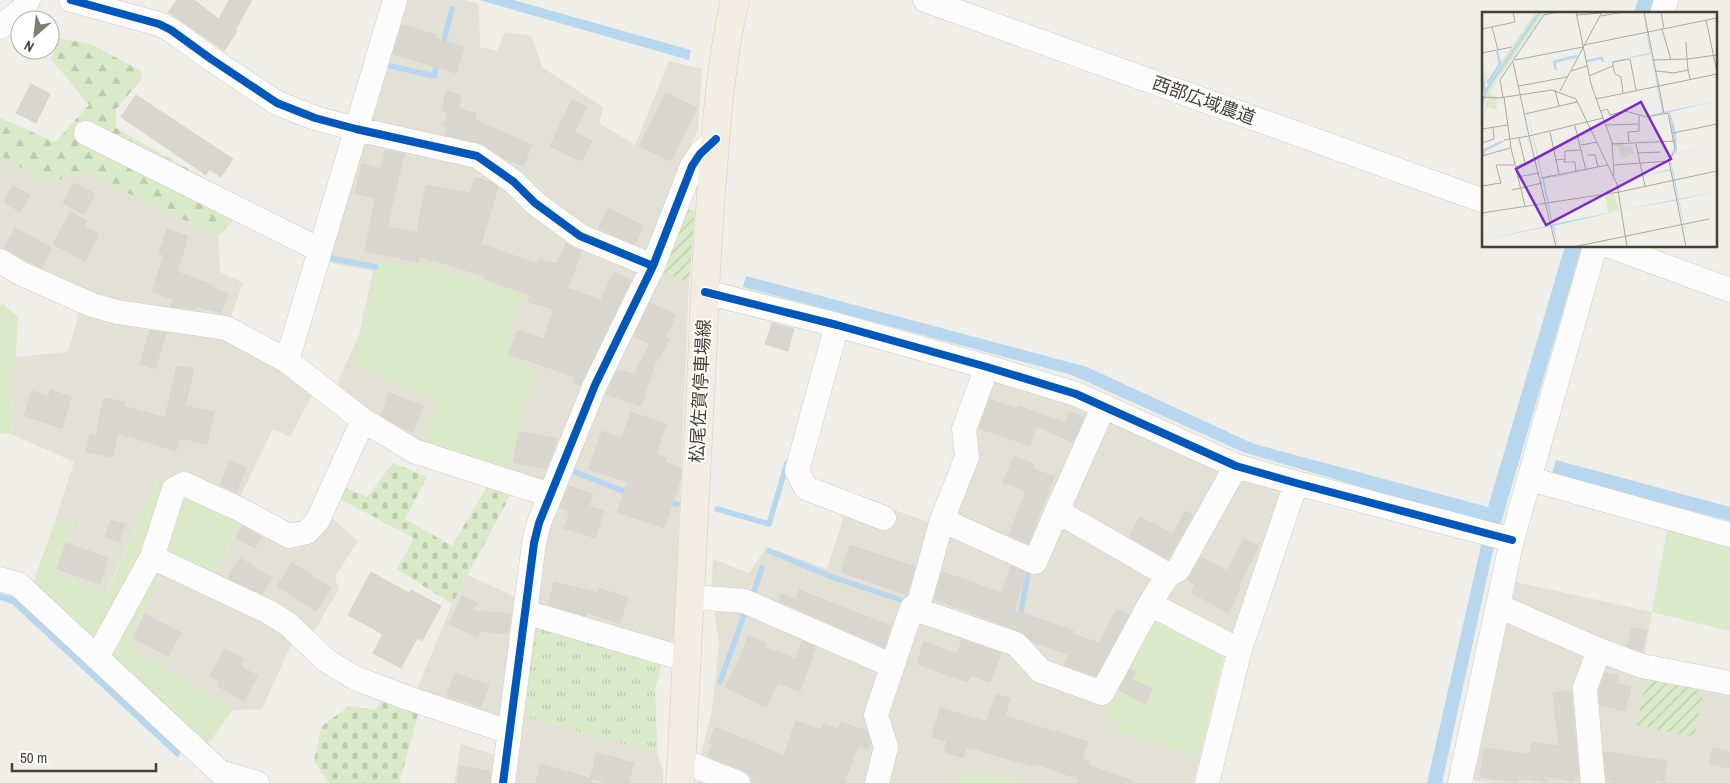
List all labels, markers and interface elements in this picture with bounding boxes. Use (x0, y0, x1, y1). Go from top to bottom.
north arrow (10, 10, 60, 60)
inset map (1482, 12, 1718, 248)
text: N (21, 37, 37, 56)
street label: 西部広域農道 (1149, 70, 1259, 130)
street label: 松尾佐賀停車場線 (684, 318, 716, 464)
scale bar (12, 740, 156, 772)
text: 50 m (20, 747, 47, 768)

